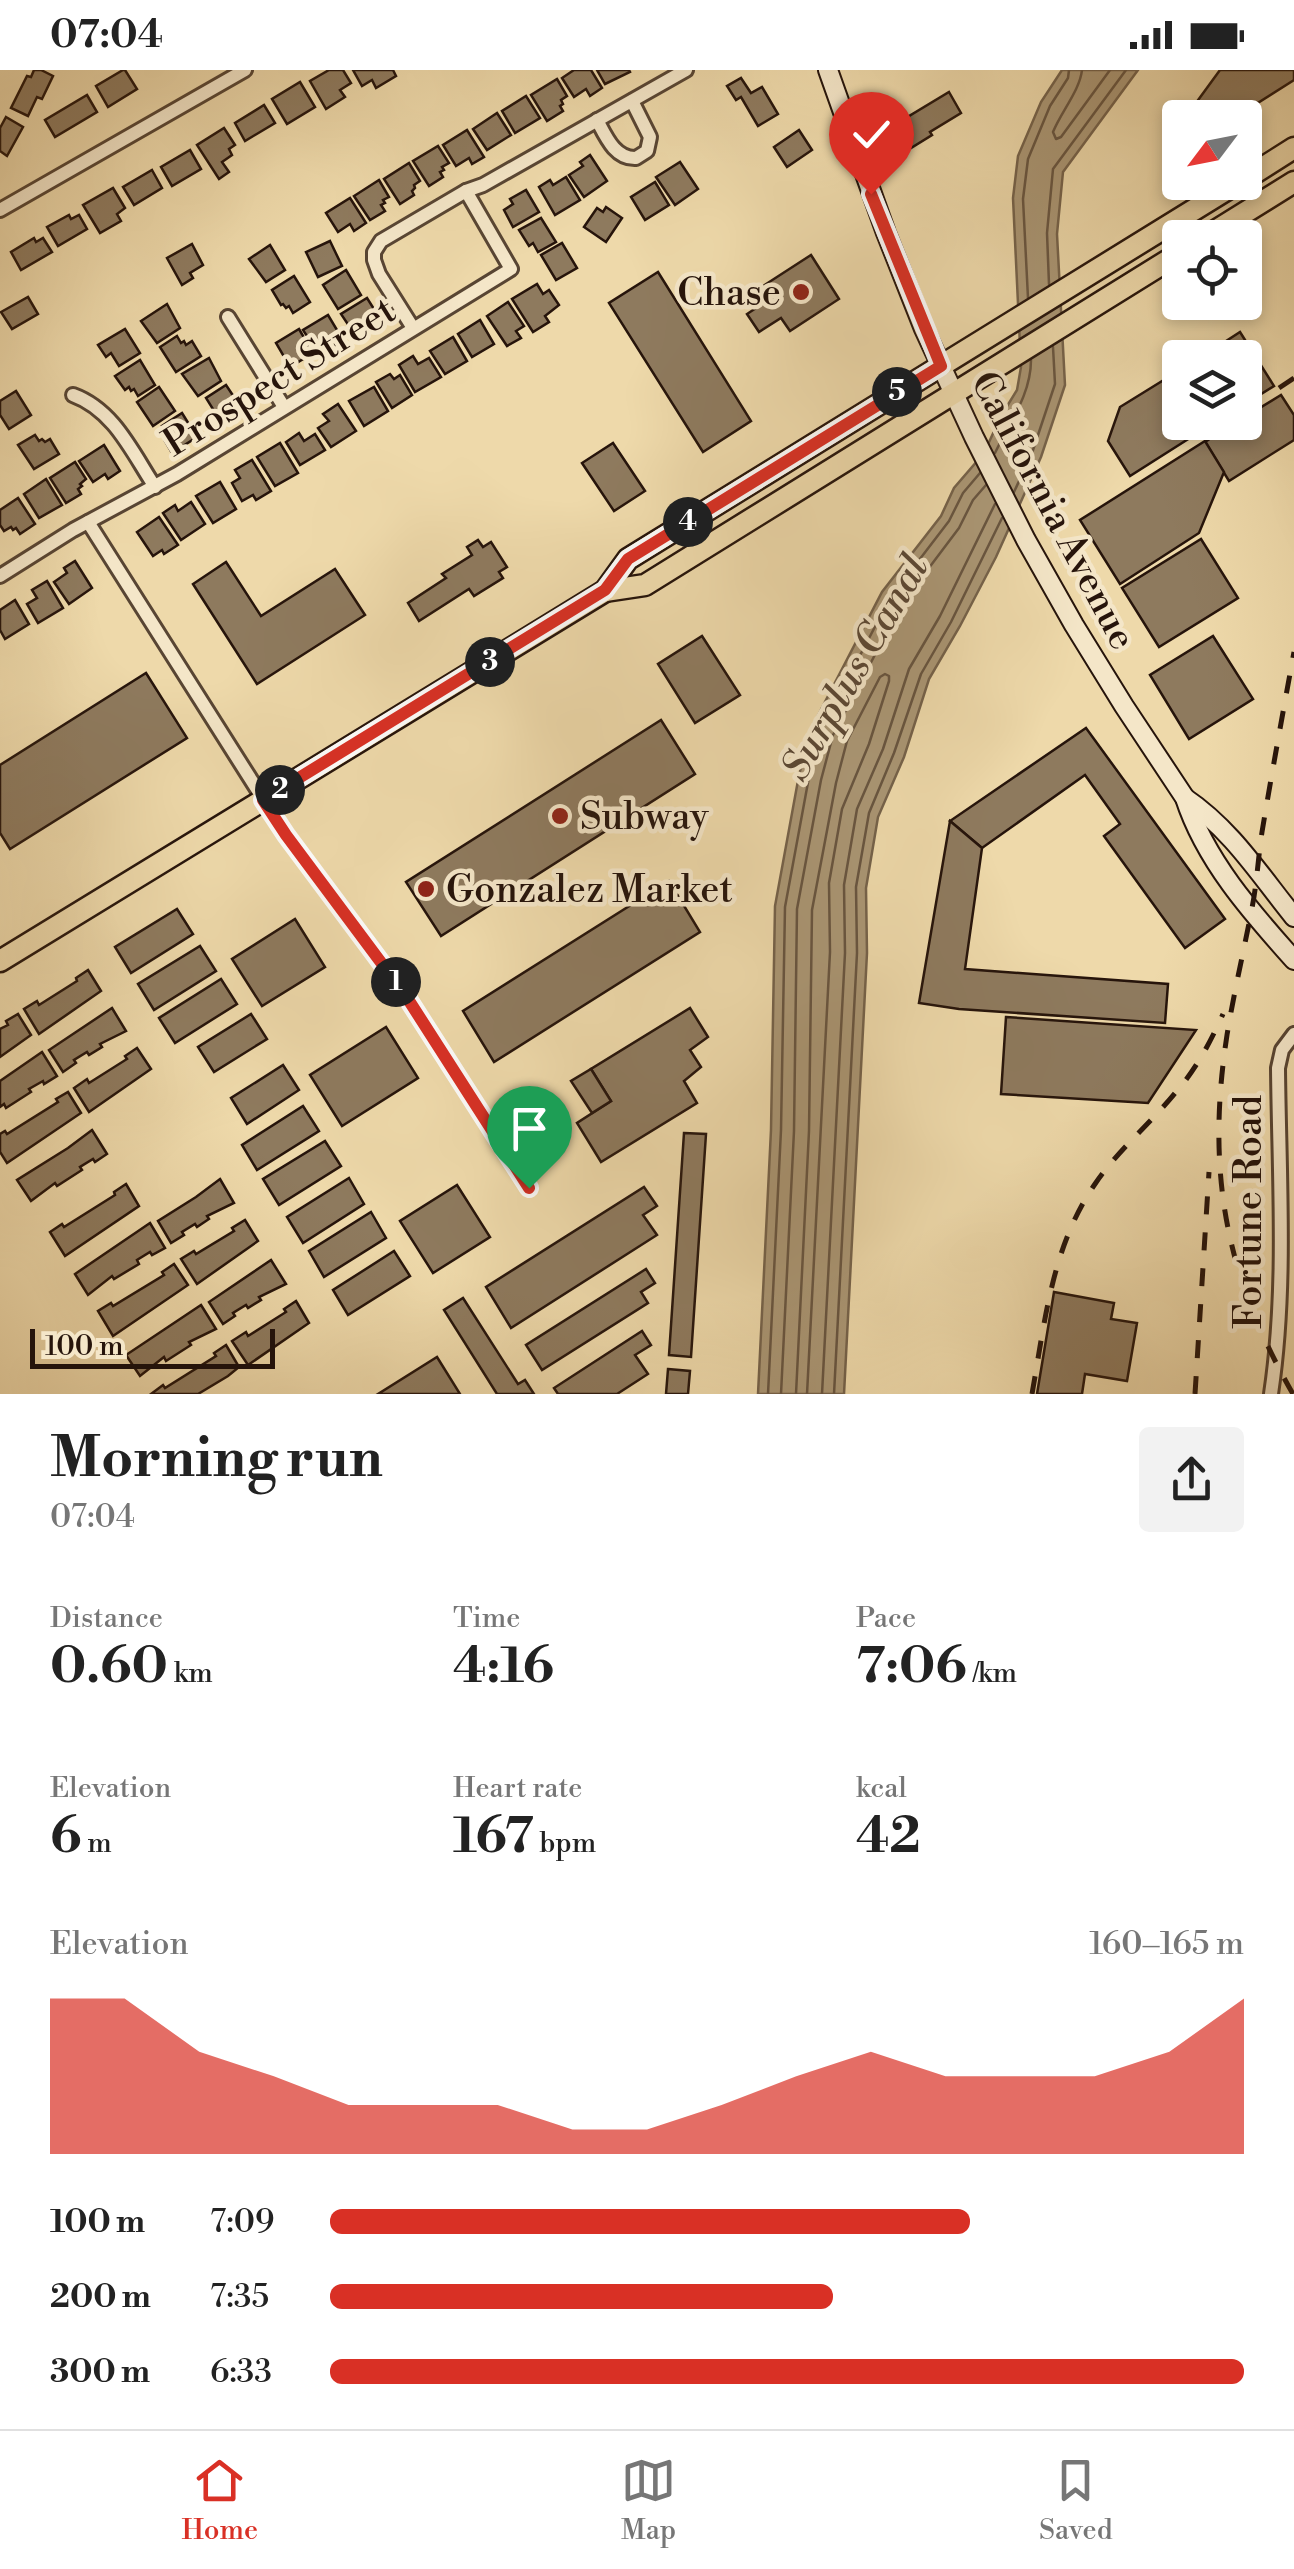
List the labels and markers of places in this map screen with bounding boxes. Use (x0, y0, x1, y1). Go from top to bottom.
pin (829, 92, 914, 195)
place label: Chase (677, 270, 781, 317)
marker: Chase (790, 281, 812, 303)
pin: 5 (872, 367, 922, 417)
pin: 4 (663, 497, 713, 547)
pin: 3 (465, 637, 515, 687)
pin: 2 (255, 765, 305, 815)
place label: Subway (580, 794, 709, 841)
marker: Subway (549, 805, 571, 827)
place label: Gonzalez Market (446, 867, 733, 914)
marker: Gonzalez Market (415, 878, 437, 900)
pin: 1 (371, 957, 421, 1007)
pin (487, 1086, 572, 1189)

